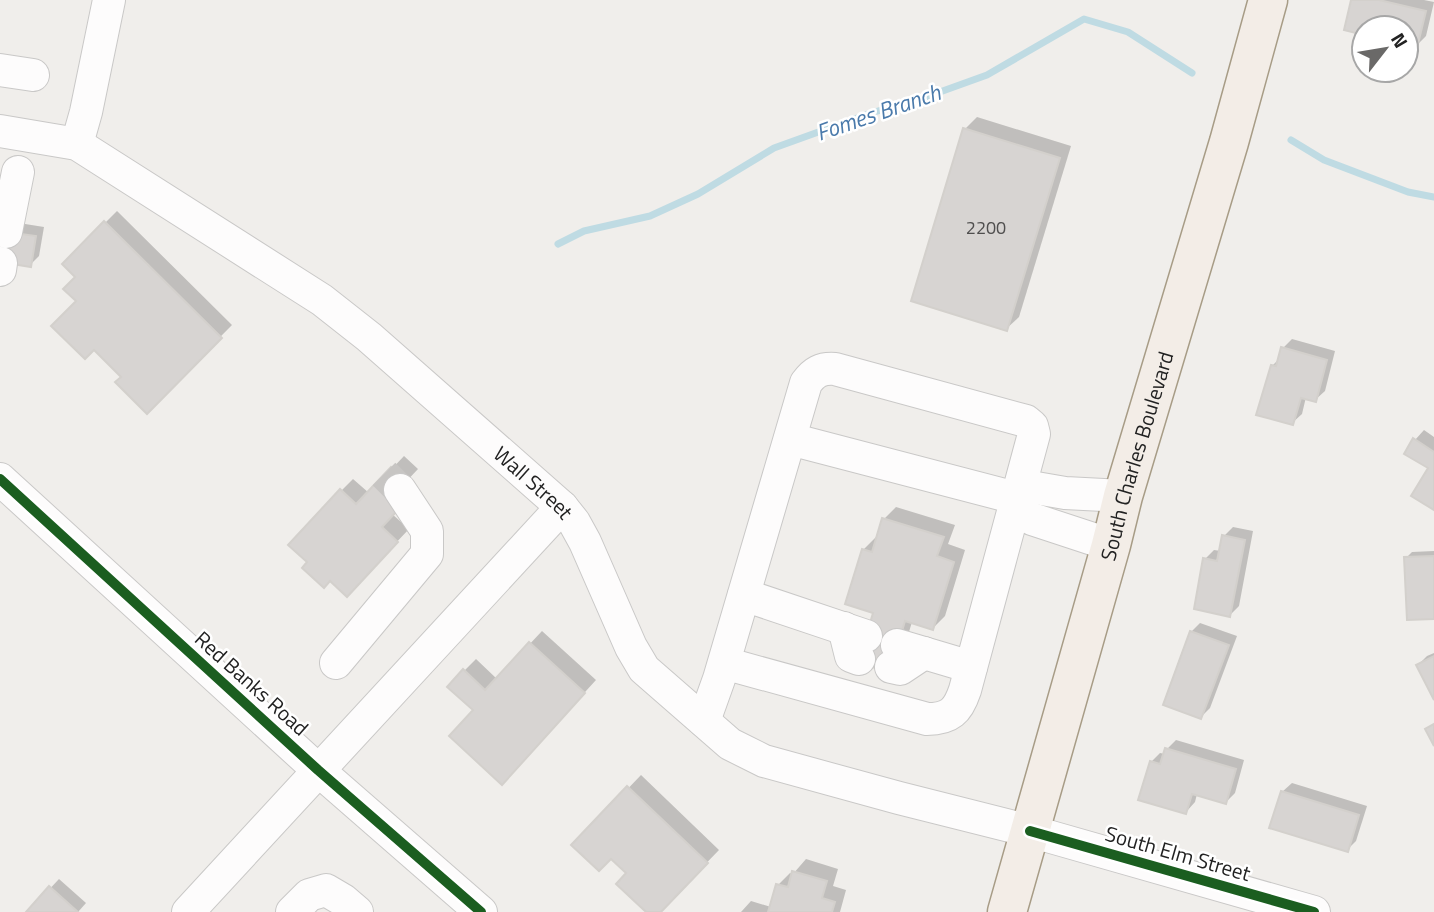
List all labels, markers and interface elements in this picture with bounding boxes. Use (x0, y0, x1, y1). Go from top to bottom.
north arrow (1350, 14, 1420, 84)
text: N (1384, 27, 1416, 53)
water label: Fomes Branch (811, 74, 945, 150)
house number: 2200 (966, 214, 1006, 241)
street label: South Charles Boulevard (1091, 347, 1181, 564)
street label: Wall Street (487, 438, 582, 526)
street label: Red Banks Road (188, 623, 316, 743)
street label: South Elm Street (1102, 817, 1255, 889)

